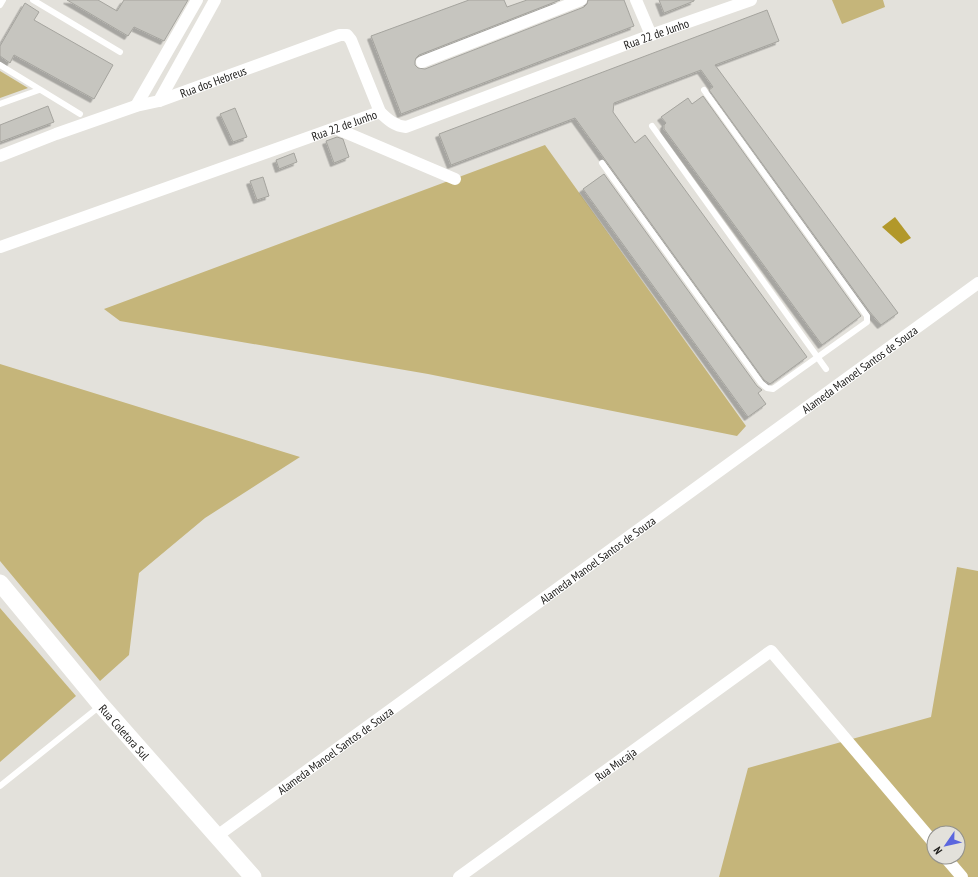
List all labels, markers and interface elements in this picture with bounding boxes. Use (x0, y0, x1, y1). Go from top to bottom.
street label: Rua 22 de Junho (621, 15, 691, 52)
street label: Rua dos Hebreus (178, 62, 248, 100)
street label: Rua 22 de Junho (309, 106, 379, 143)
street label: Alameda Manoel Santos de Souza (798, 322, 920, 416)
street label: Alameda Manoel Santos de Souza (536, 513, 658, 607)
street label: Rua Coletora Sul (96, 701, 153, 763)
street label: Alameda Manoel Santos de Souza (274, 703, 396, 797)
street label: Rua Mucaja (592, 744, 639, 784)
north arrow (926, 825, 966, 865)
text: N (930, 844, 945, 857)

